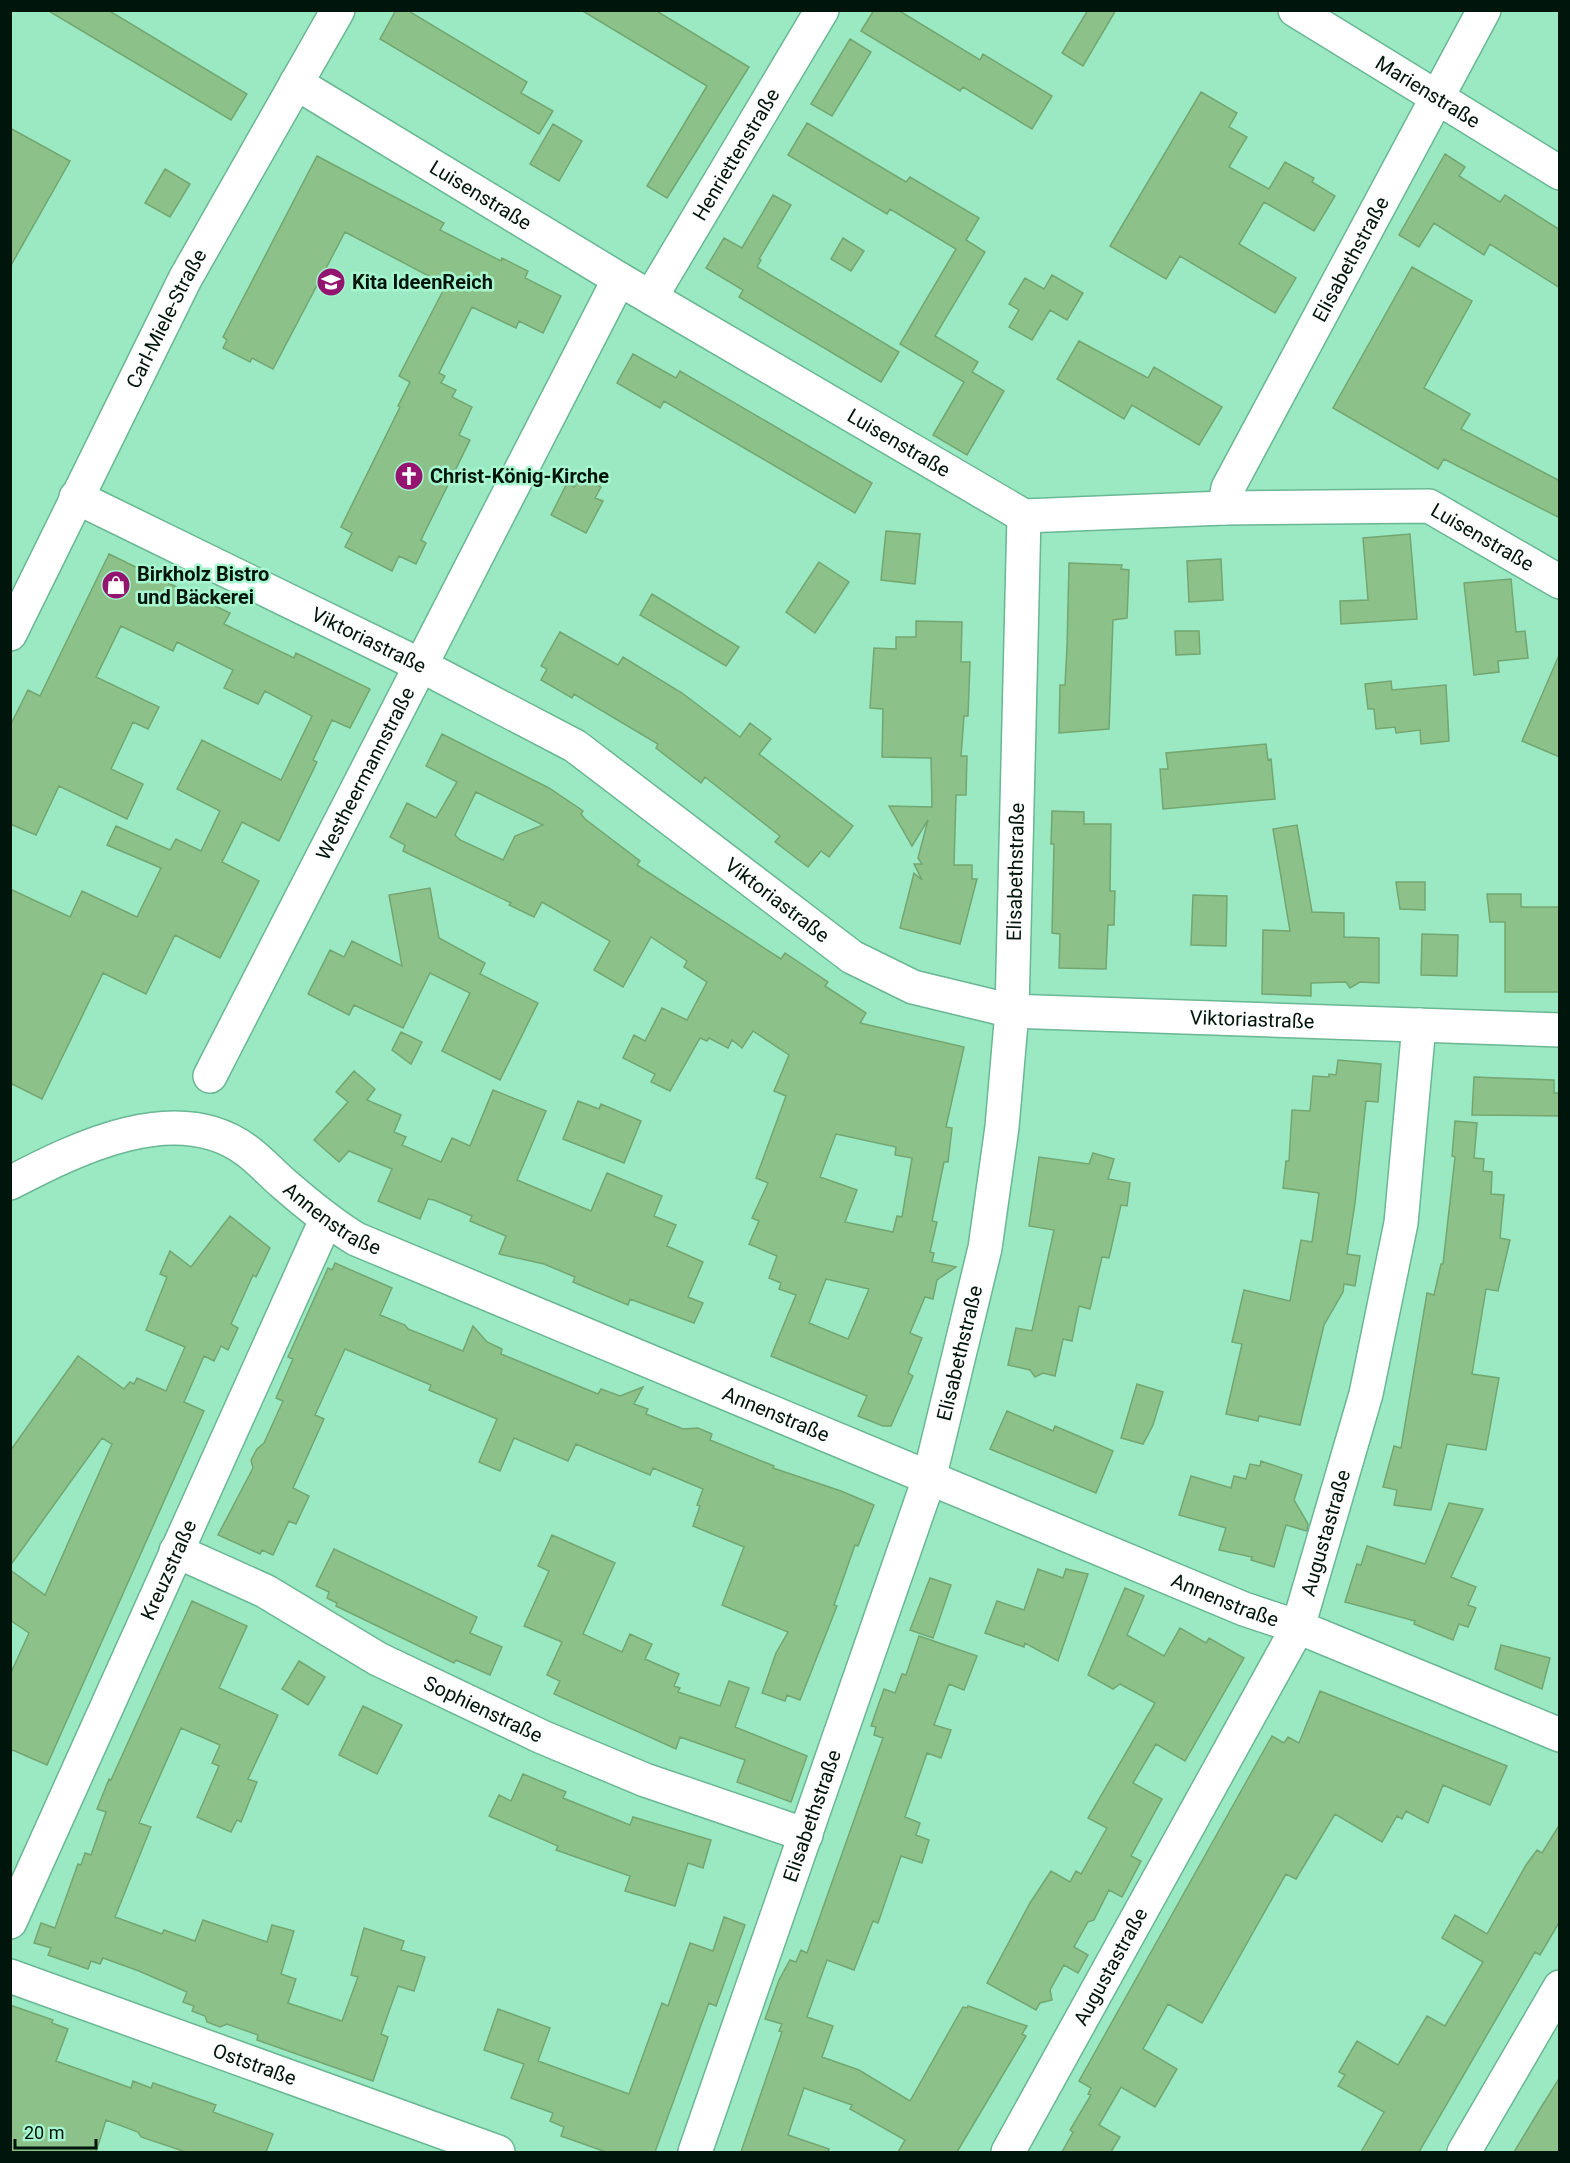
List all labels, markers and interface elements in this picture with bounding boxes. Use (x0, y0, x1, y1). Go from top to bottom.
street label: Marienstraße (1371, 51, 1485, 133)
street label: Henriettenstraße (687, 84, 785, 225)
street label: Luisenstraße (425, 155, 536, 235)
street label: Elisabethstraße (1307, 192, 1394, 326)
street label: Carl-Miele-Straße (121, 245, 212, 392)
school or university icon: Kita IdeenReich (315, 266, 347, 298)
place label: Kita IdeenReich (352, 270, 493, 294)
street label: Luisenstraße (843, 403, 954, 482)
church icon: Christ-König-Kirche (393, 460, 425, 492)
place label: Christ-König-Kirche (430, 464, 609, 488)
street label: Luisenstraße (1427, 498, 1538, 576)
place label: Birkholz Bistro und Bäckerei (137, 562, 269, 609)
shop icon: Birkholz Bistro und Bäckerei (100, 569, 132, 601)
street label: Viktoriastraße (308, 602, 430, 678)
street label: Westheermannstraße (311, 683, 420, 864)
street label: Elisabethstraße (1002, 802, 1029, 941)
street label: Viktoriastraße (720, 853, 834, 947)
street label: Viktoriastraße (1189, 1005, 1315, 1033)
street label: Annenstraße (279, 1177, 385, 1260)
street label: Elisabethstraße (932, 1283, 987, 1423)
street label: Annenstraße (719, 1381, 833, 1447)
street label: Augustastraße (1296, 1467, 1355, 1599)
street label: Kreuzstraße (135, 1516, 201, 1624)
street label: Annenstraße (1168, 1568, 1282, 1632)
street label: Sophienstraße (420, 1671, 547, 1748)
street label: Elisabethstraße (778, 1746, 846, 1885)
street label: Augustastraße (1068, 1903, 1153, 2029)
street label: Oststraße (209, 2038, 300, 2090)
scale bar (15, 2112, 96, 2150)
text: 20 m (24, 2122, 64, 2143)

